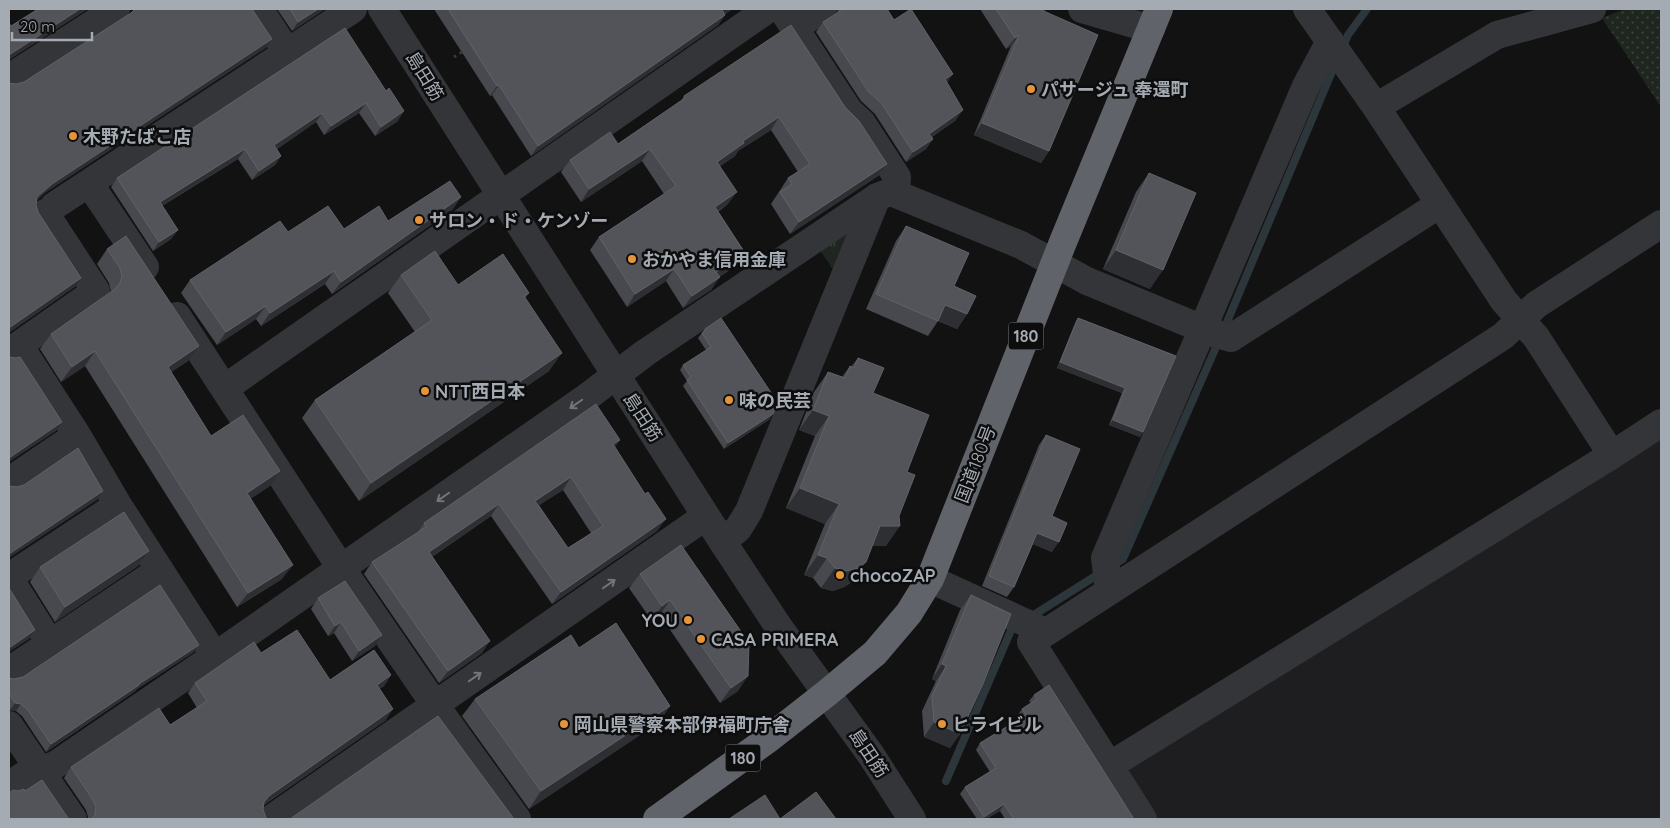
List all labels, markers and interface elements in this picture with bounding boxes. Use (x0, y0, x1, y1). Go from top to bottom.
scale bar (12, 10, 92, 42)
text: 20 m (20, 17, 55, 36)
street label: 島田筋 (401, 47, 449, 105)
place label: パサージュ 奉還町 (1041, 78, 1188, 101)
marker: パサージュ 奉還町 (1025, 83, 1037, 95)
place label: 木野たばこ店 (83, 125, 191, 148)
marker: 木野たばこ店 (67, 130, 79, 142)
place label: サロン・ド・ケンゾー (429, 209, 608, 232)
marker: サロン・ド・ケンゾー (413, 214, 425, 226)
place label: おかやま信用金庫 (642, 248, 786, 271)
marker: おかやま信用金庫 (626, 253, 638, 265)
road number: 180 (1008, 322, 1044, 350)
place label: NTT西日本 (435, 380, 525, 403)
marker: NTT西日本 (419, 385, 431, 397)
street label: 島田筋 (619, 388, 667, 446)
place label: 味の民芸 (739, 389, 811, 412)
marker: 味の民芸 (723, 394, 735, 406)
one-way arrow (569, 399, 583, 409)
street label: 国道180号 (950, 422, 1000, 506)
one-way arrow (436, 492, 450, 502)
place label: chocoZAP (850, 564, 936, 587)
marker: chocoZAP (834, 569, 846, 581)
one-way arrow (601, 579, 615, 590)
place label: YOU (641, 609, 678, 632)
marker: YOU (682, 614, 694, 626)
place label: CASA PRIMERA (711, 628, 839, 651)
marker: CASA PRIMERA (695, 633, 707, 645)
one-way arrow (468, 672, 482, 682)
place label: 岡山県警察本部伊福町庁舎 (574, 713, 790, 736)
place label: ヒライビル (952, 713, 1042, 736)
marker: 岡山県警察本部伊福町庁舎 (558, 718, 570, 730)
marker: ヒライビル (936, 718, 948, 730)
street label: 島田筋 (844, 724, 894, 782)
road number: 180 (726, 744, 760, 771)

